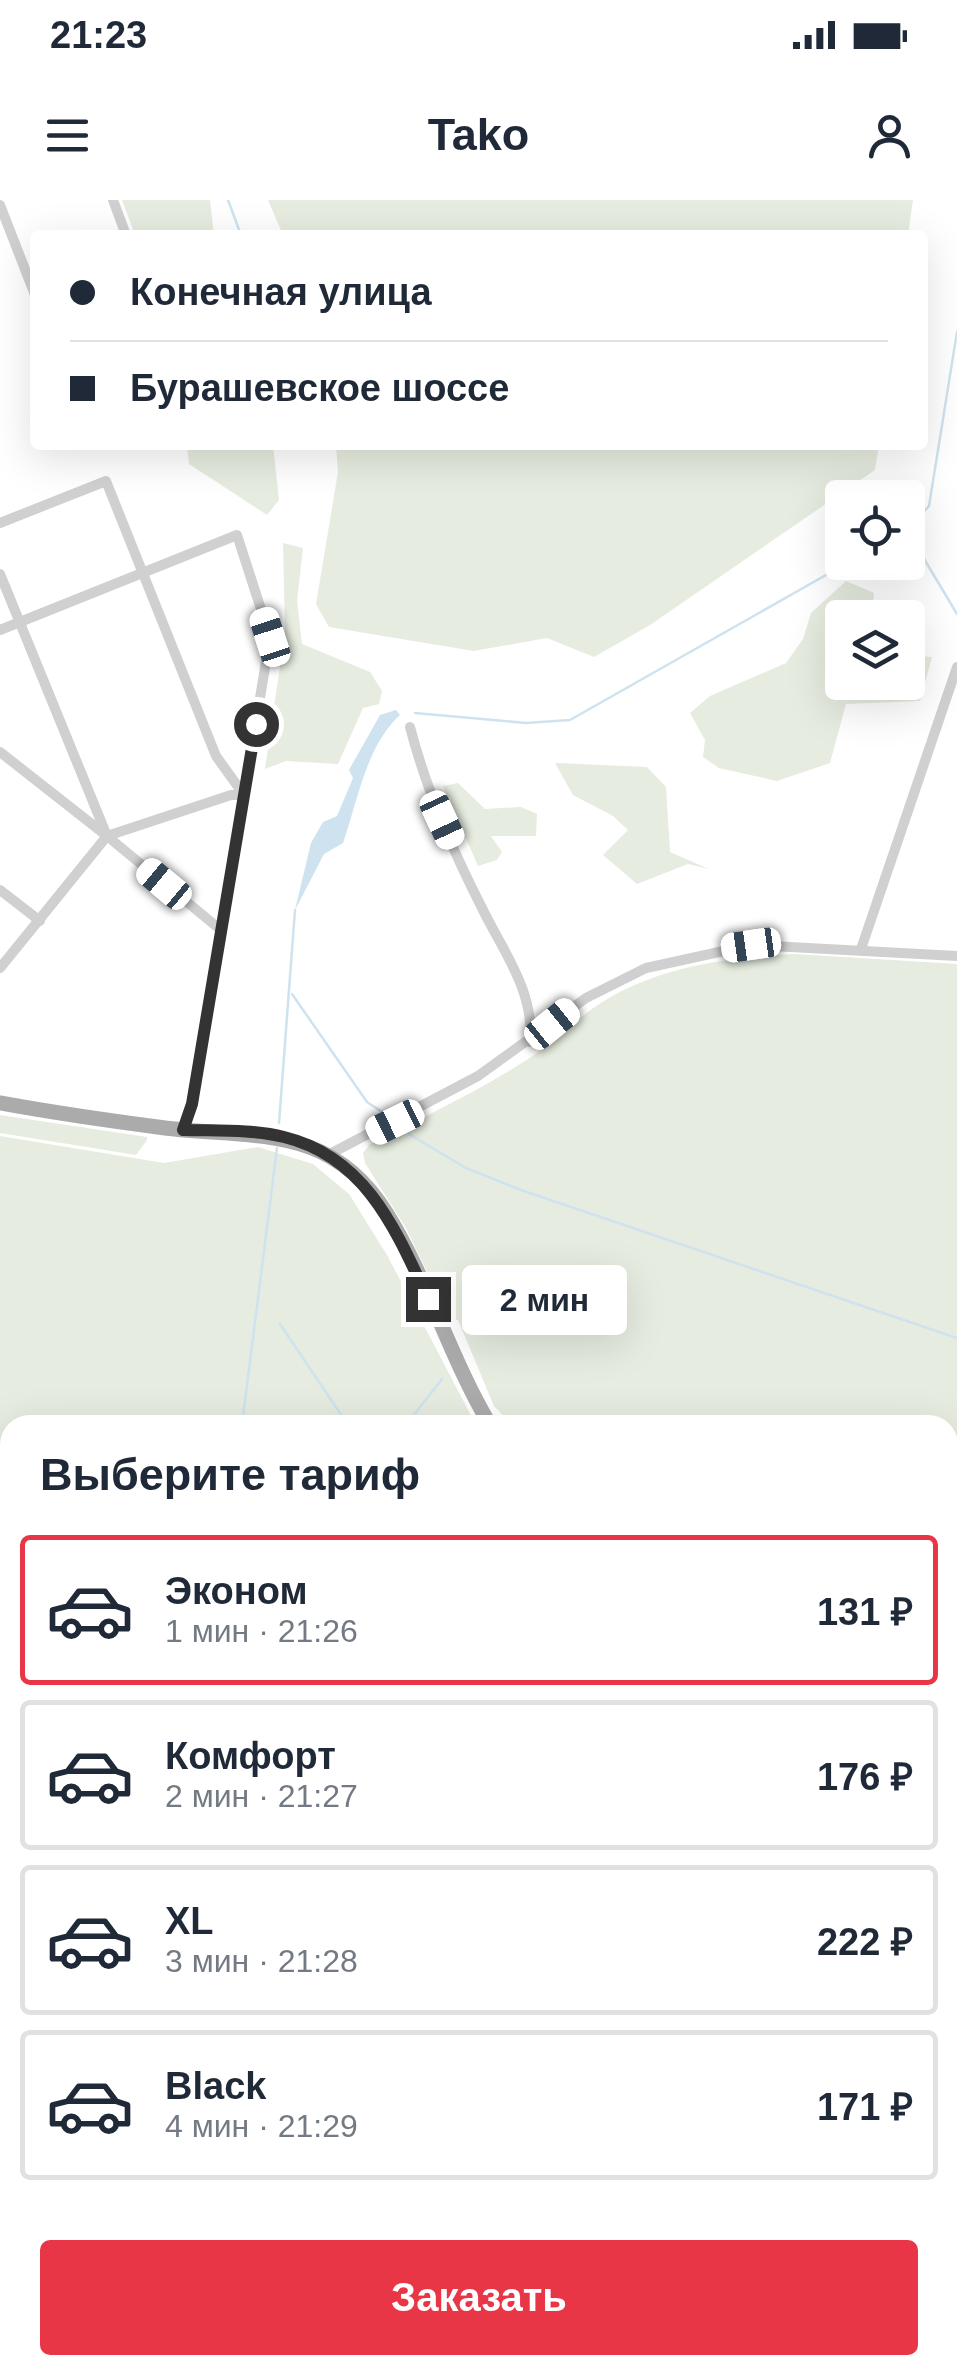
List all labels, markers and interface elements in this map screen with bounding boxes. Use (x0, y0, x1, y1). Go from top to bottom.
text: 21:23 (50, 14, 147, 56)
icon: menu (40, 108, 95, 163)
icon: person (862, 108, 917, 163)
text: Tako (428, 109, 529, 160)
text: Конечная улица (130, 271, 432, 313)
text: Бурашевское шоссе (130, 367, 509, 409)
map controls (825, 480, 925, 700)
button: locate (825, 480, 925, 580)
button: layers (825, 600, 925, 700)
car (246, 604, 294, 670)
route start (234, 702, 279, 747)
car (416, 786, 468, 854)
car (131, 853, 197, 915)
car (719, 926, 783, 964)
car (519, 993, 585, 1055)
car (361, 1095, 429, 1149)
callout: 2 мин (463, 1264, 628, 1334)
route end (406, 1277, 451, 1322)
text: 2 мин (500, 1282, 589, 1318)
text: Выберите тариф (40, 1449, 420, 1500)
icon: car (45, 1565, 135, 1655)
text: Эконом (165, 1570, 308, 1612)
text: 131 ₽ (817, 1591, 913, 1633)
text: 1 мин · 21:26 (165, 1613, 358, 1649)
icon: car (45, 1730, 135, 1820)
text: Комфорт (165, 1735, 336, 1777)
text: 176 ₽ (817, 1756, 913, 1798)
text: 2 мин · 21:27 (165, 1778, 358, 1814)
icon: car (45, 1895, 135, 1985)
text: XL (165, 1900, 214, 1942)
text: 222 ₽ (817, 1921, 913, 1963)
text: 3 мин · 21:28 (165, 1943, 358, 1979)
icon: car (45, 2060, 135, 2150)
text: Black (165, 2065, 266, 2107)
text: 171 ₽ (817, 2086, 913, 2128)
text: 4 мин · 21:29 (165, 2108, 358, 2144)
button: Заказать (40, 2240, 918, 2355)

